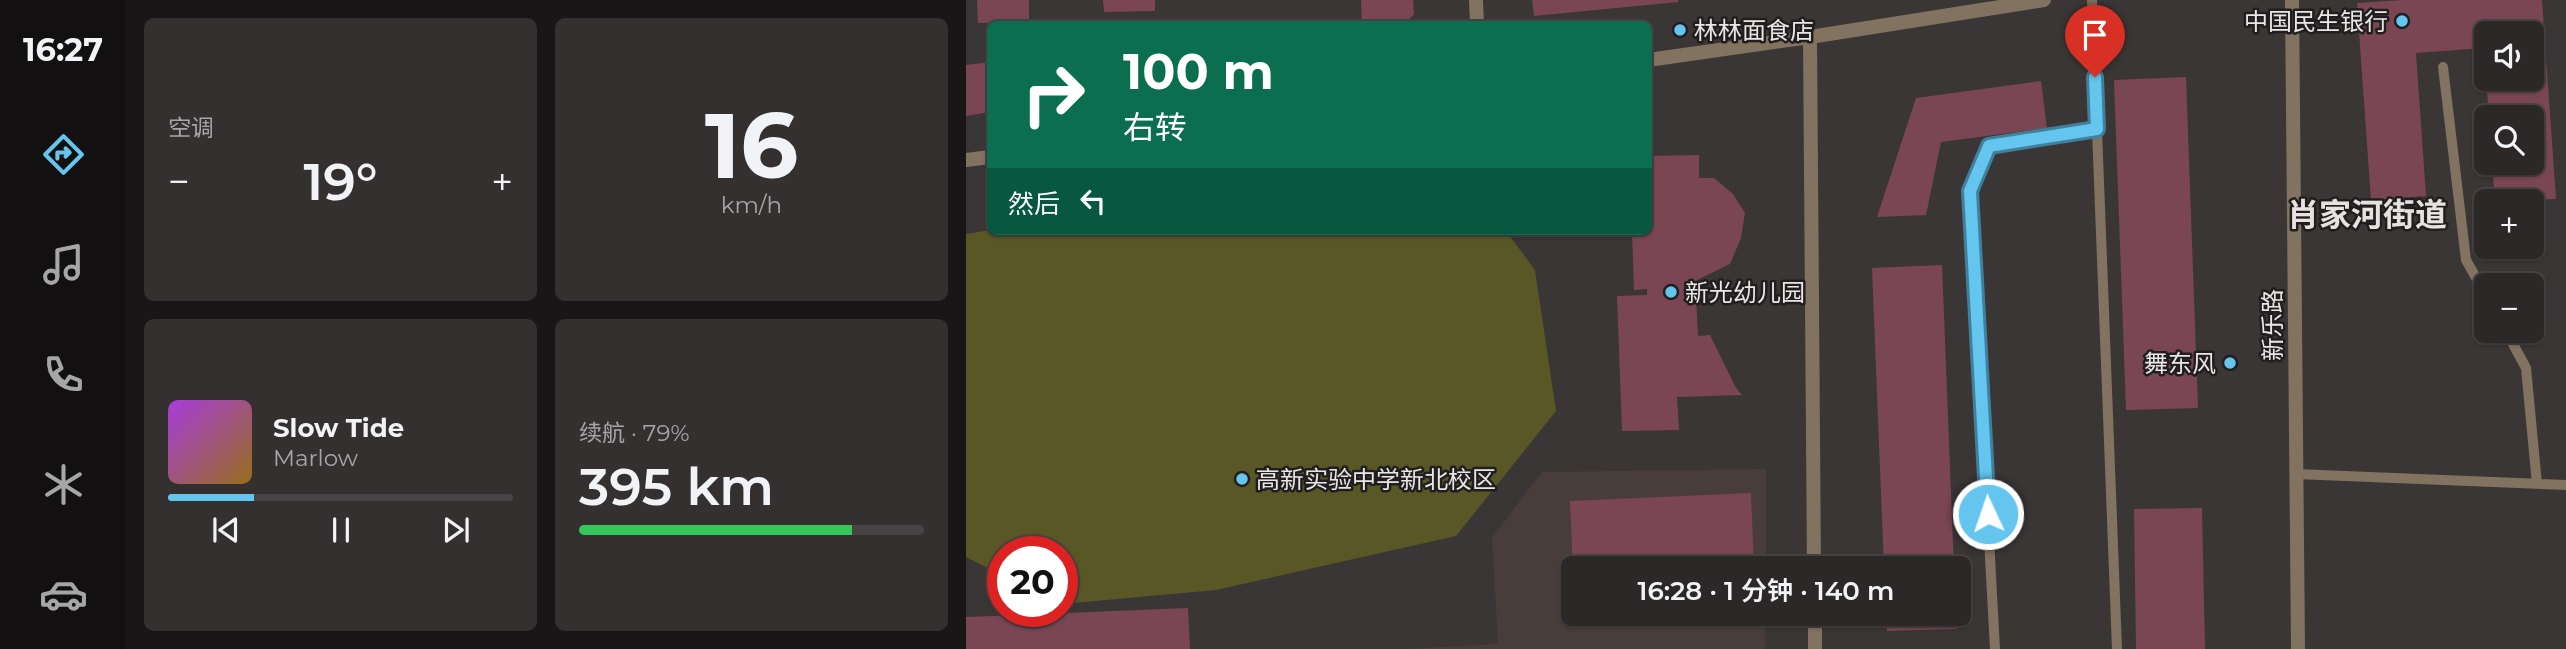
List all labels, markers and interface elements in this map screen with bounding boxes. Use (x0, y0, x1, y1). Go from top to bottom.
pin (2065, 5, 2125, 77)
place label: 中国民生银行 (2244, 7, 2388, 36)
marker: 中国民生银行 (2394, 13, 2410, 29)
place label: 林林面食店 (1694, 16, 1814, 45)
icon: arrive (2076, 16, 2114, 54)
map controls (2474, 21, 2544, 343)
button: sound (2474, 21, 2544, 91)
marker: 林林面食店 (1672, 22, 1688, 38)
text: 16:27 (23, 30, 103, 69)
text: 100 m (1123, 42, 1274, 101)
icon: right (1008, 49, 1099, 140)
text: 16 (705, 90, 798, 201)
button: search (2474, 105, 2544, 175)
text: 右转 (1123, 108, 1187, 147)
text: 空调 (168, 114, 214, 142)
icon: directions (39, 130, 88, 179)
text: 19° (303, 150, 378, 213)
text: − (168, 158, 190, 205)
text: + (491, 158, 513, 205)
icon: left (1074, 182, 1112, 220)
text: 然后 (1008, 188, 1060, 220)
button: + (2474, 189, 2544, 259)
text: km/h (721, 191, 782, 219)
district label: 肖家河街道 (2287, 195, 2447, 234)
icon: music (39, 240, 88, 289)
button: − (2474, 273, 2544, 343)
place label: 新光幼儿园 (1685, 278, 1805, 307)
marker: 新光幼儿园 (1663, 284, 1679, 300)
street label: 新乐路 (2258, 289, 2287, 361)
place label: 舞东风 (2144, 349, 2216, 378)
icon: phone (39, 350, 88, 399)
marker: 舞东风 (2222, 355, 2238, 371)
text: Slow Tide (273, 412, 404, 444)
text: 续航 · 79% (579, 419, 689, 447)
text: Marlow (273, 444, 358, 472)
text: 395 km (579, 455, 774, 518)
icon: climate (39, 460, 88, 509)
place label: 高新实验中学新北校区 (1256, 465, 1496, 494)
marker: 高新实验中学新北校区 (1234, 471, 1250, 487)
position arrow (1951, 477, 2025, 551)
icon: previous (207, 511, 245, 549)
icon: pause (322, 511, 360, 549)
icon: next (437, 511, 475, 549)
speed limit sign: 20 (987, 536, 1078, 627)
icon: car (39, 570, 88, 619)
text: 16:28 · 1 分钟 · 140 m (1638, 575, 1894, 607)

